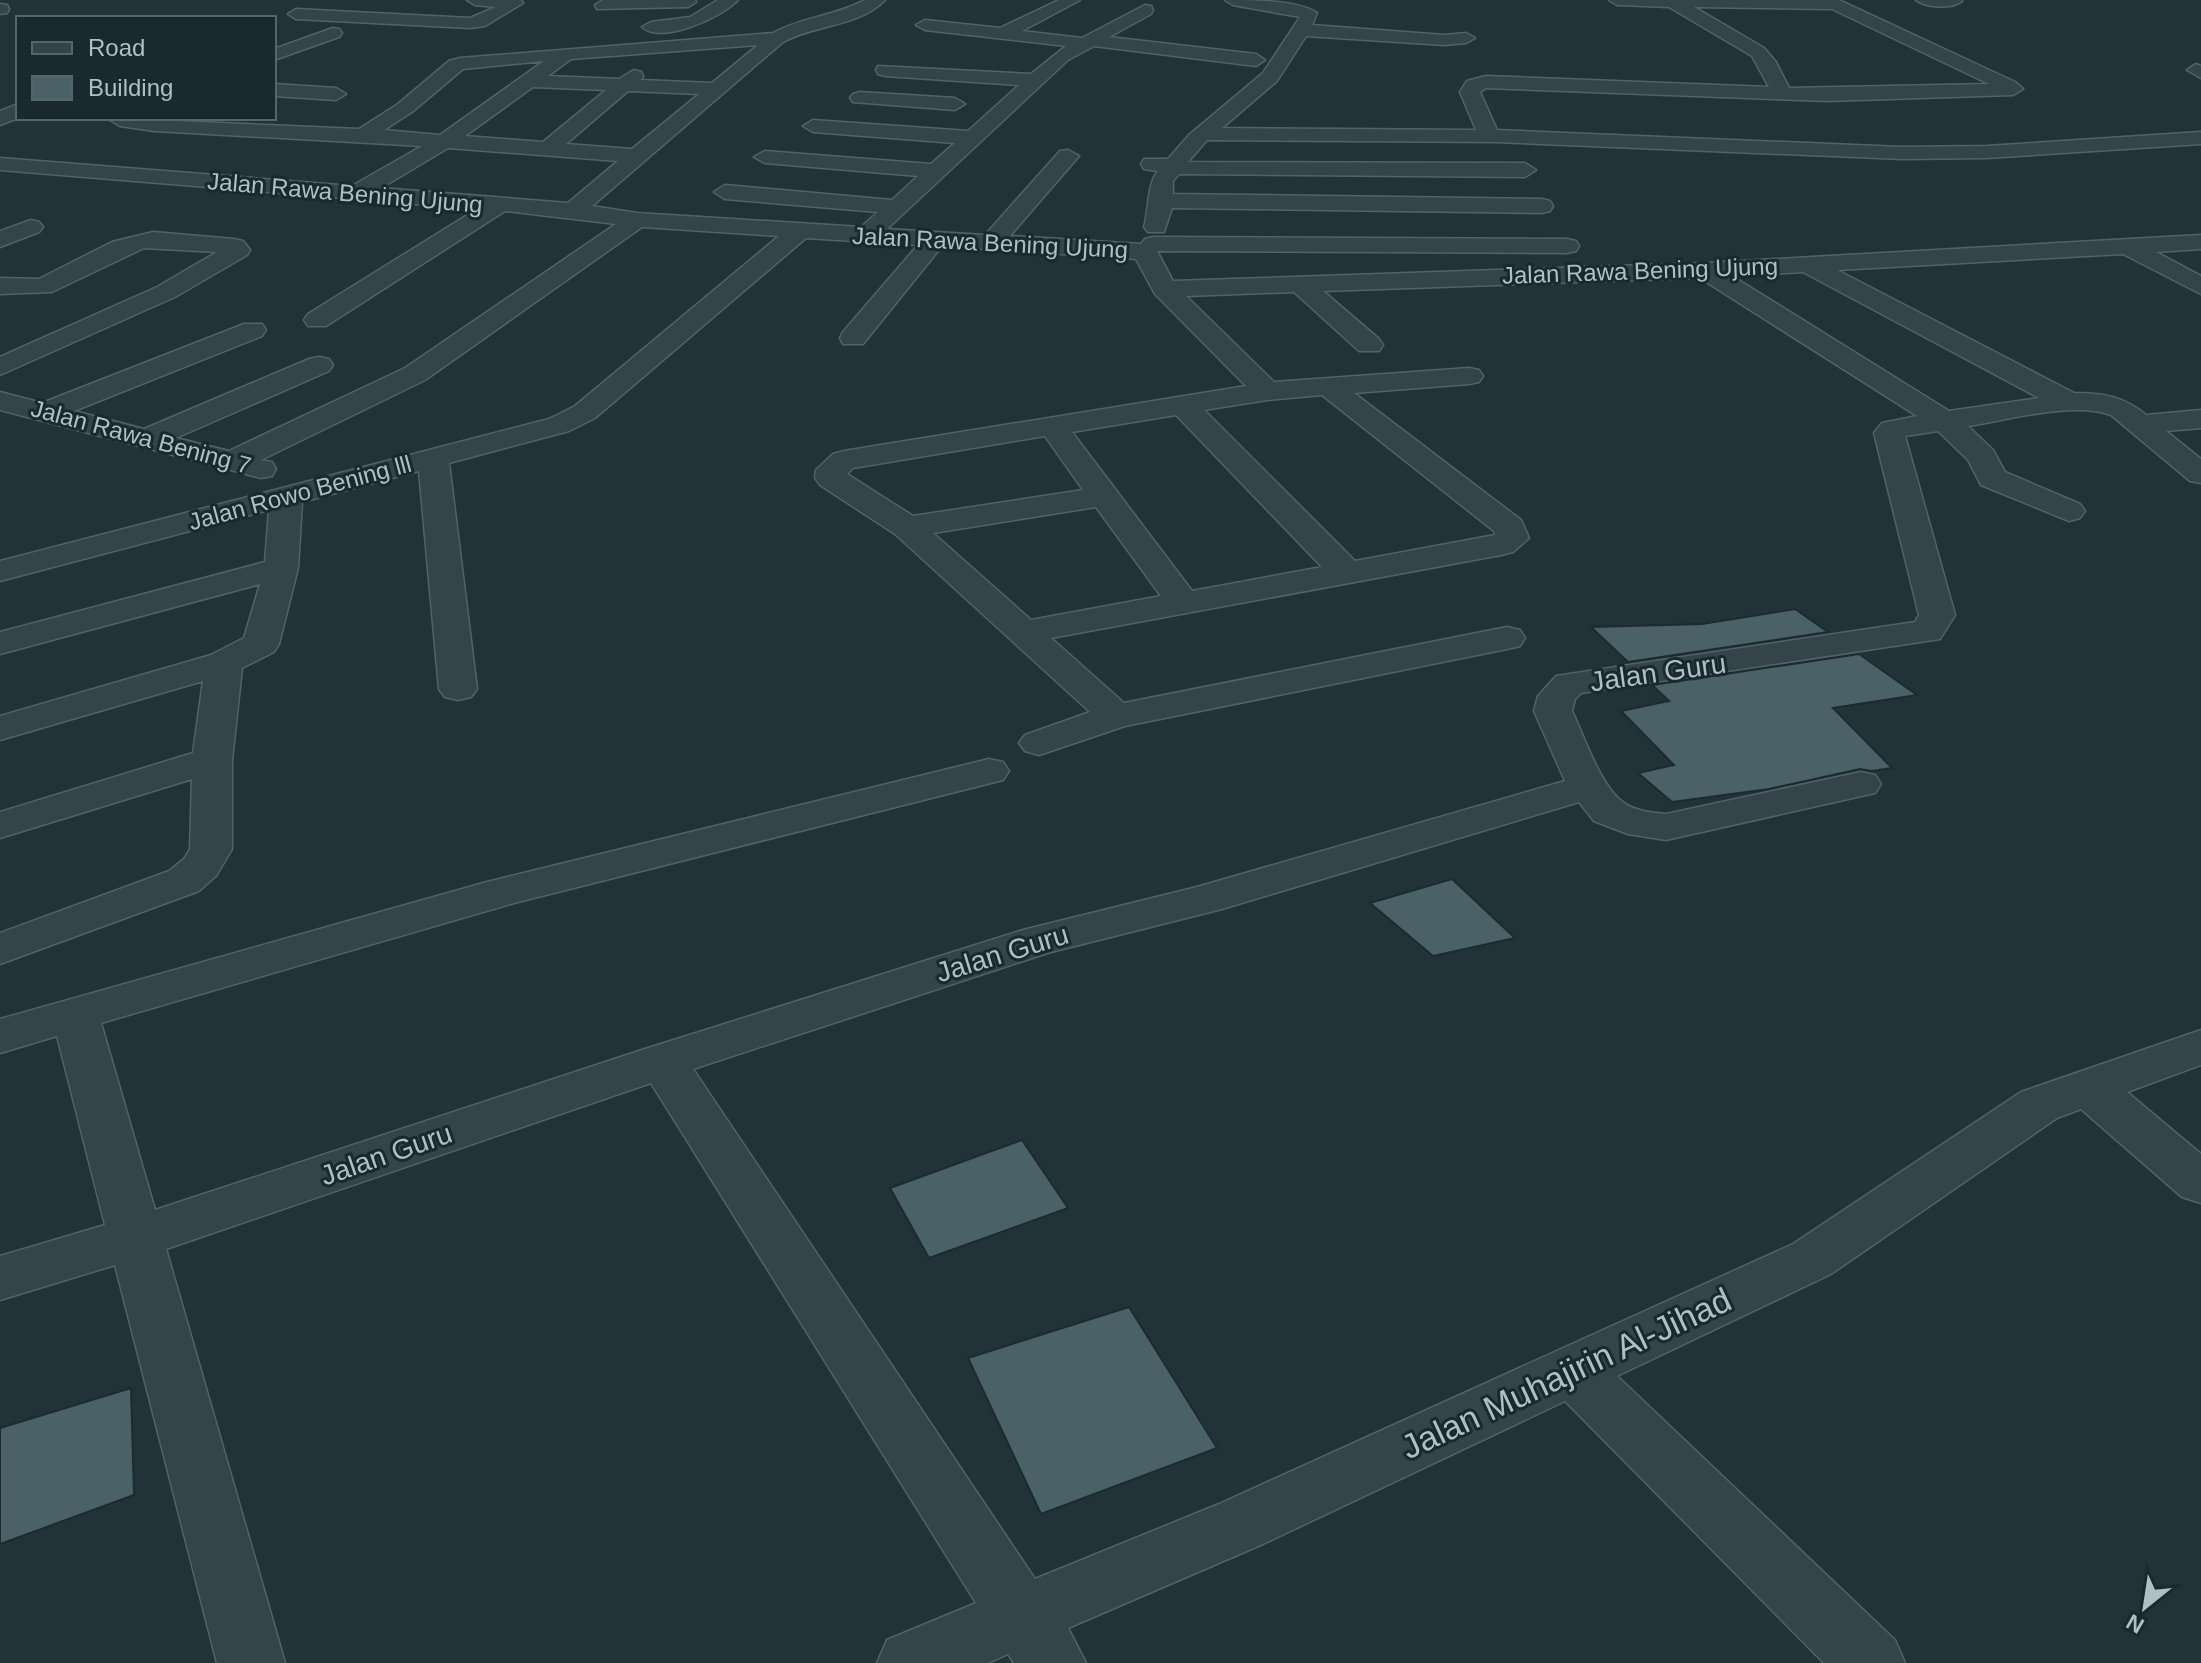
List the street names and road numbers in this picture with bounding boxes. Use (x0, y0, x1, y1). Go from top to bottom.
street label: Jalan Rawa Bening Ujung (206, 167, 484, 218)
street label: Jalan Rawa Bening Ujung (851, 222, 1129, 263)
street label: Jalan Rawa Bening Ujung (1502, 252, 1778, 289)
street label: Jalan Rawa Bening 7 (28, 394, 254, 479)
street label: Jalan Rowo Bening lll (186, 450, 414, 535)
street label: Jalan Guru (1588, 648, 1728, 697)
street label: Jalan Guru (932, 919, 1072, 988)
street label: Jalan Guru (316, 1118, 456, 1191)
street label: Jalan Muhajirin Al-Jihad (1395, 1280, 1737, 1466)

